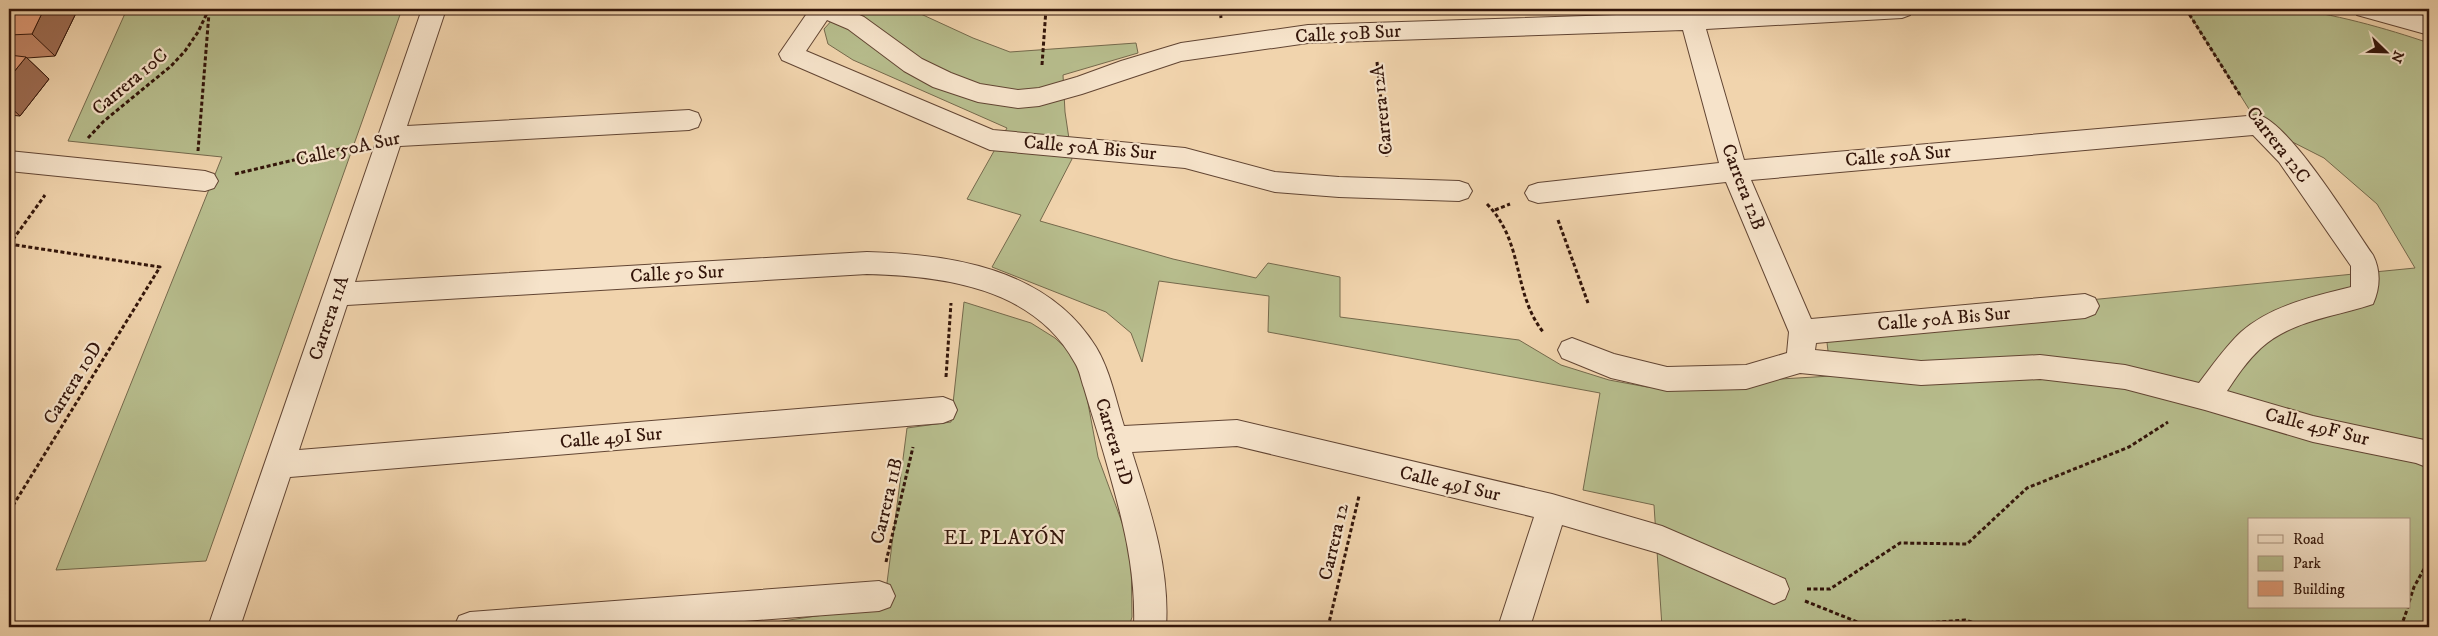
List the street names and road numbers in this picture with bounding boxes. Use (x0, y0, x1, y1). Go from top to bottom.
street label: Calle 50B Sur (1294, 20, 1402, 48)
street label: Carrera 10C (87, 44, 173, 120)
street label: Carrera 12A (1366, 63, 1398, 156)
street label: Carrera 12C (2241, 102, 2315, 188)
street label: Calle 50A Sur (294, 127, 402, 171)
street label: Calle 50A Bis Sur (1023, 131, 1157, 165)
street label: Calle 50A Sur (1844, 140, 1952, 172)
street label: Carrera 12B (1716, 141, 1770, 233)
street label: Calle 50 Sur (629, 260, 725, 288)
street label: Carrera 11A (304, 272, 354, 363)
street label: Calle 50A Bis Sur (1877, 302, 2011, 336)
street label: Carrera 10D (39, 337, 107, 429)
street label: Carrera 11D (1090, 396, 1138, 488)
street label: Calle 49F Sur (2263, 403, 2371, 451)
street label: Calle 49I Sur (559, 422, 663, 454)
street label: Carrera 11B (866, 456, 908, 546)
street label: Calle 49I Sur (1397, 461, 1503, 507)
street label: Carrera 12 (1314, 501, 1354, 583)

